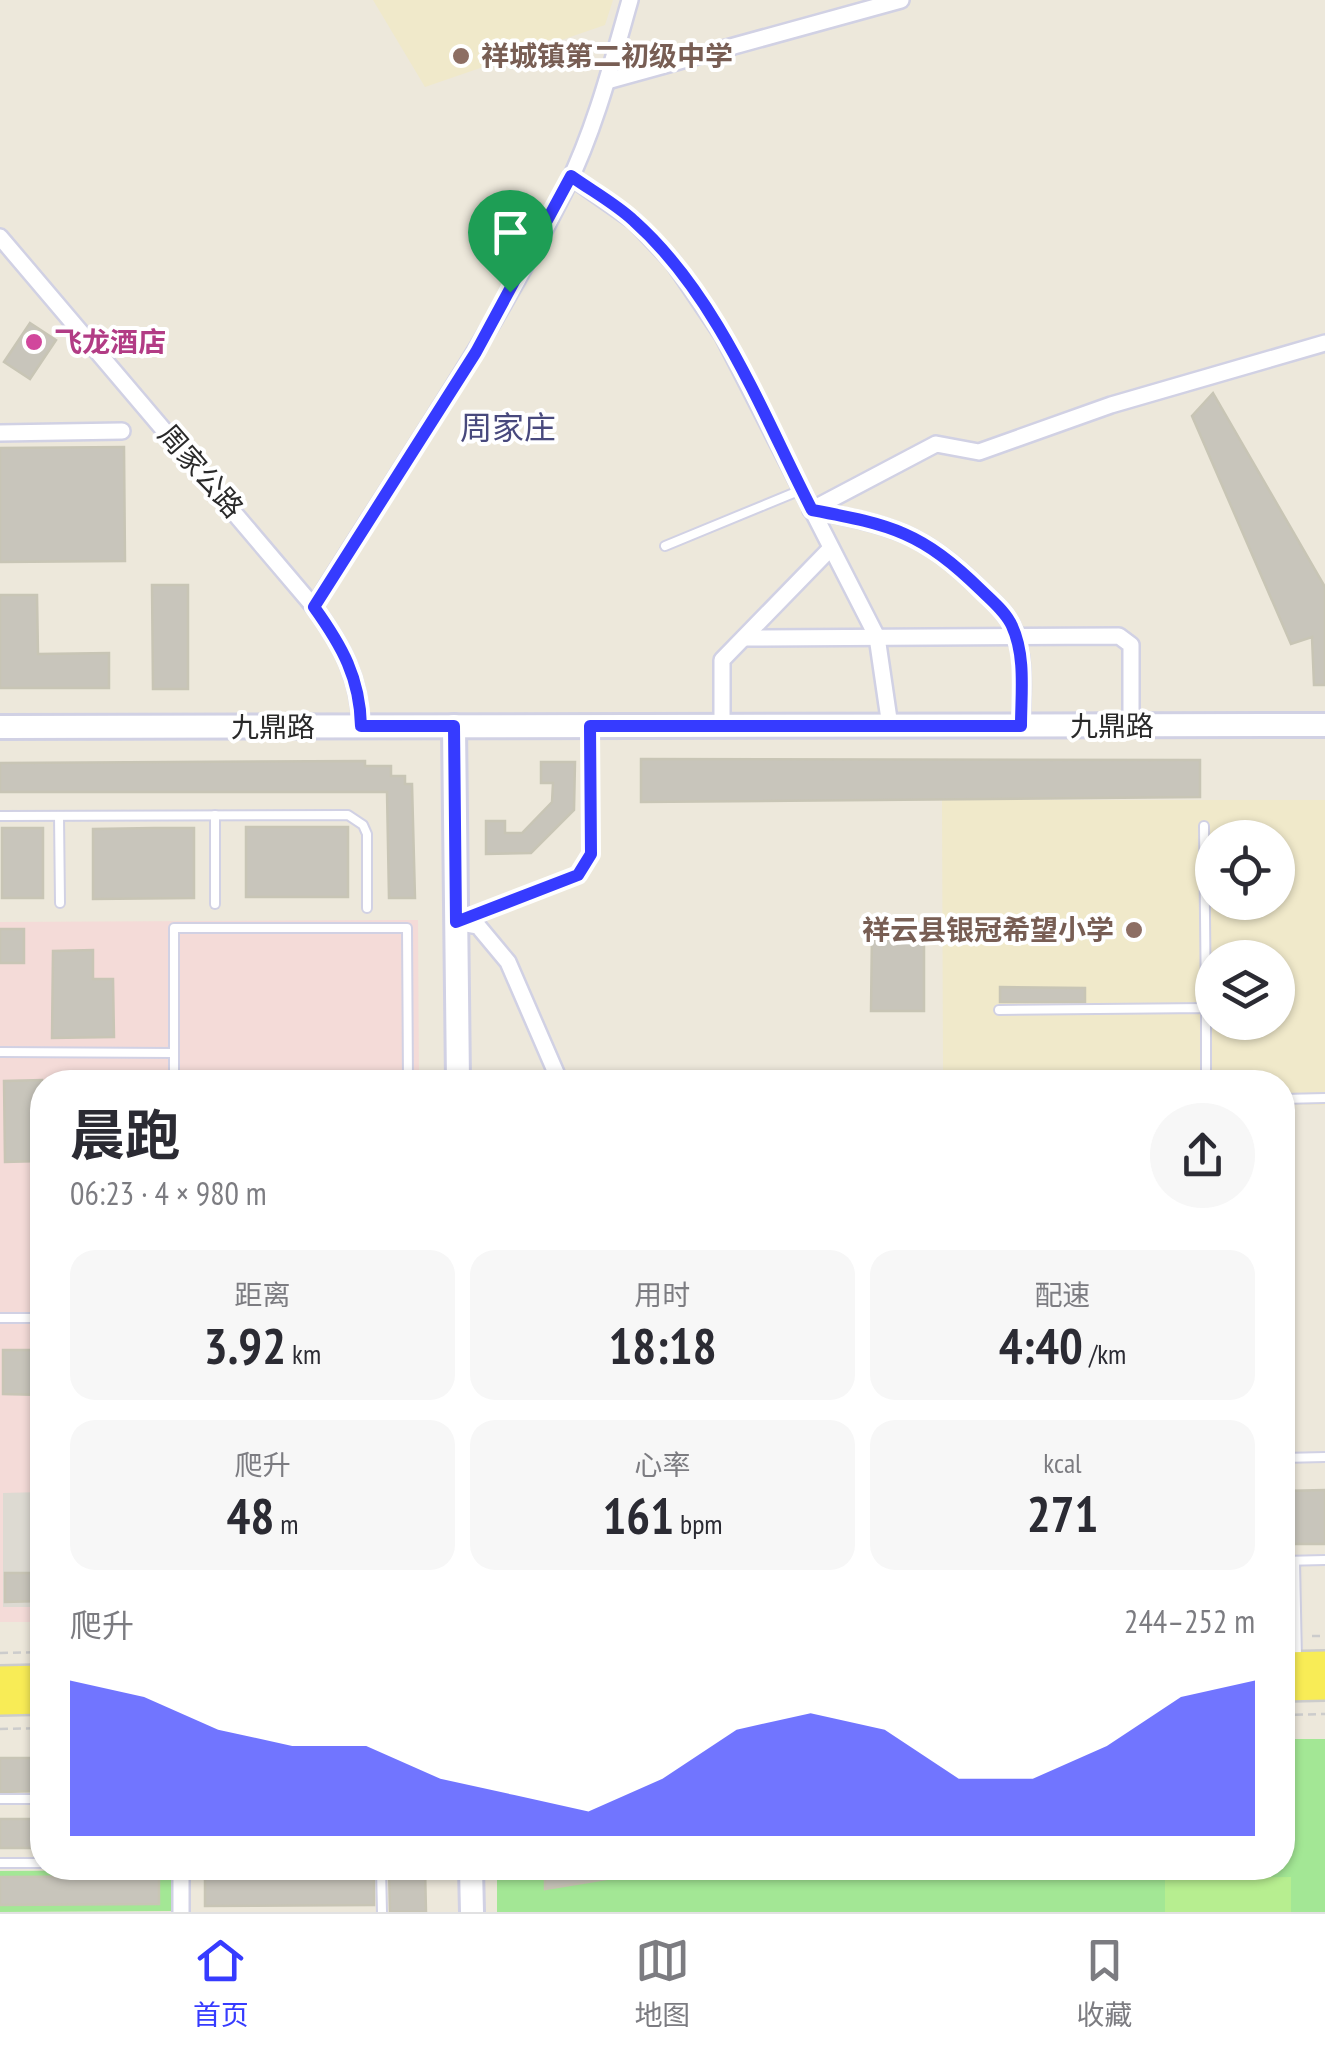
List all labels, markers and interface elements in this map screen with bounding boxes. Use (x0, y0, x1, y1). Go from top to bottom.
place label: 祥城镇第二初级中学 (481, 37, 733, 74)
marker: 祥城镇第二初级中学 (450, 45, 472, 67)
pin (468, 190, 553, 293)
icon: arrive (483, 205, 538, 260)
place label: 飞龙酒店 (54, 323, 166, 360)
marker: 飞龙酒店 (23, 331, 45, 353)
district label: 周家庄 (460, 406, 556, 448)
street label: 周家公路 (151, 416, 252, 525)
street label: 九鼎路 (1070, 707, 1154, 744)
street label: 九鼎路 (231, 708, 315, 745)
map controls (1195, 820, 1295, 1040)
button: locate (1195, 820, 1295, 920)
place label: 祥云县银冠希望小学 (862, 911, 1114, 948)
marker: 祥云县银冠希望小学 (1123, 919, 1145, 941)
button: layers (1195, 940, 1295, 1040)
text: 晨跑 (70, 1099, 180, 1170)
button: share (1150, 1103, 1255, 1208)
text: 06:23 · 4 × 980 m (70, 1172, 267, 1214)
text: 距离 (234, 1276, 291, 1313)
text: 用时 (634, 1276, 691, 1313)
text: 配速 (1034, 1276, 1091, 1313)
text: 3.92 (204, 1313, 286, 1378)
text: 18:18 (608, 1313, 717, 1378)
text: 4:40 (999, 1313, 1083, 1378)
text: km (286, 1335, 321, 1372)
text: /km (1083, 1335, 1126, 1372)
text: kcal (1043, 1444, 1082, 1481)
text: 爬升 (234, 1446, 291, 1483)
text: 心率 (634, 1446, 691, 1483)
text: 271 (1027, 1481, 1098, 1546)
text: 48 (227, 1483, 274, 1548)
text: 161 (602, 1483, 674, 1548)
text: m (274, 1505, 298, 1542)
text: bpm (674, 1505, 723, 1542)
text: 244–252 m (1124, 1600, 1255, 1642)
text: 爬升 (70, 1604, 134, 1646)
tab: 首页 (193, 1933, 249, 2033)
tab: 地图 (634, 1933, 690, 2033)
tab: 收藏 (1076, 1933, 1132, 2033)

